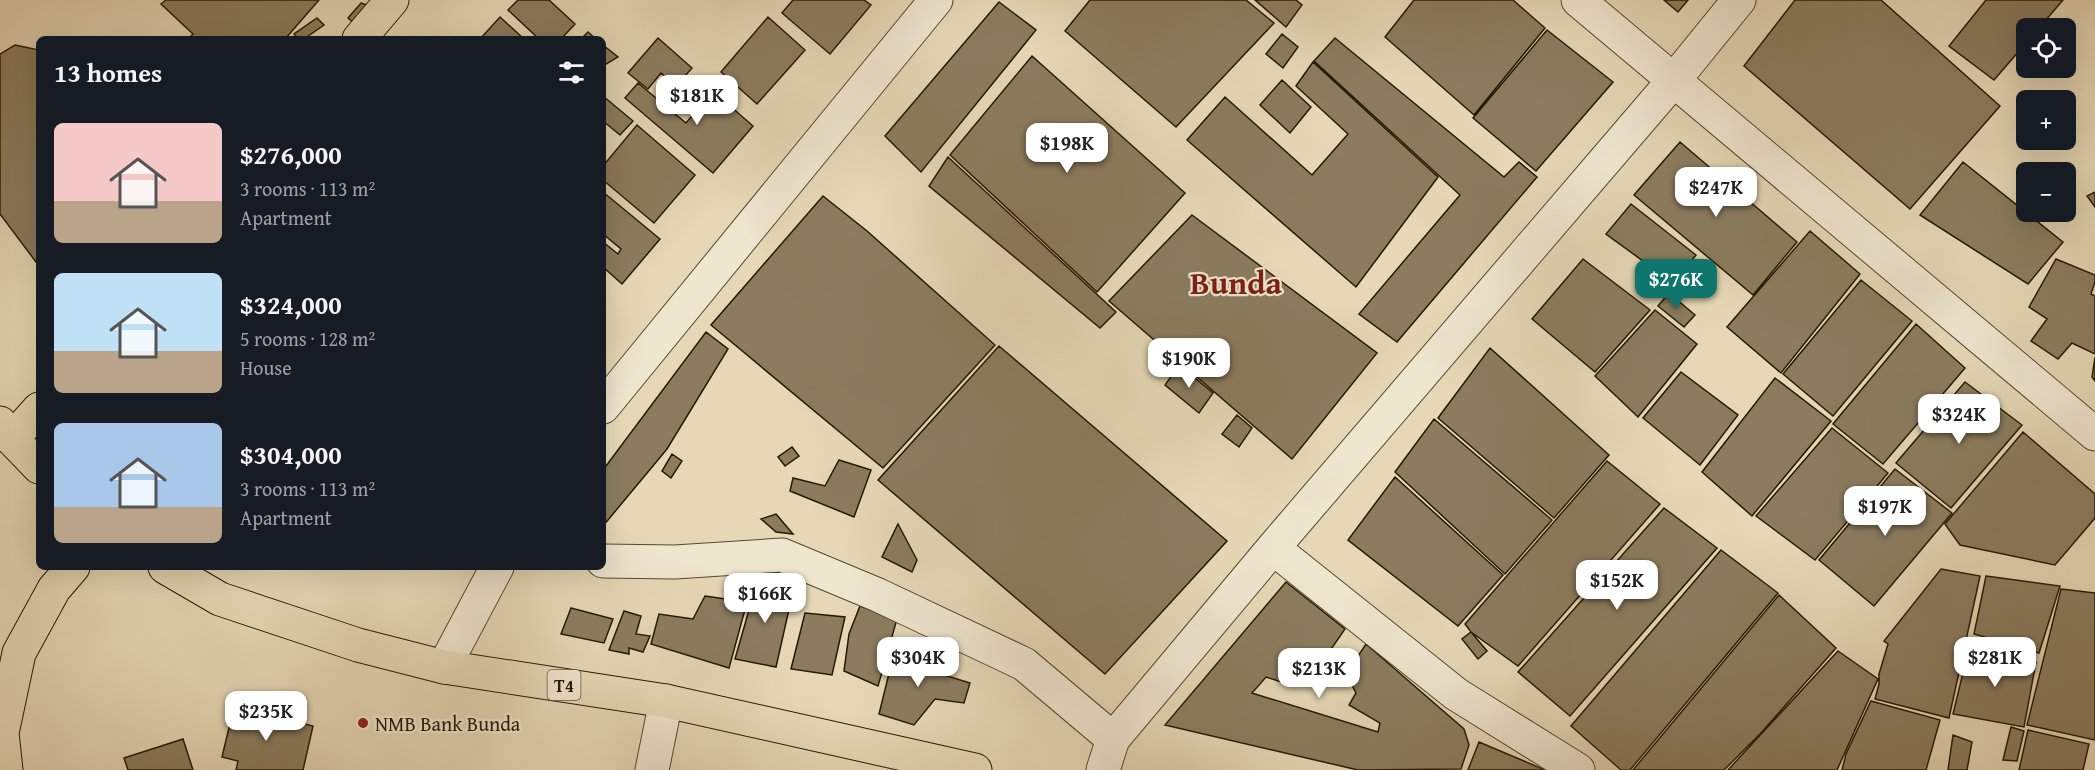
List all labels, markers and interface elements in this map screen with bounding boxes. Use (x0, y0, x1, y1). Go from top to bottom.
map controls (2016, 18, 2076, 222)
button: locate (2016, 18, 2076, 78)
text: 13 homes (54, 53, 162, 92)
icon: filters (555, 56, 588, 89)
pin: $181K (655, 75, 739, 126)
text: $181K (670, 80, 724, 109)
button: + (2016, 90, 2076, 150)
pin: $198K (1025, 123, 1109, 174)
text: $198K (1040, 128, 1094, 157)
text: $276,000 (240, 135, 342, 174)
icon: home (102, 147, 174, 219)
button: − (2016, 162, 2076, 222)
pin: $247K (1674, 167, 1758, 218)
text: $247K (1689, 172, 1743, 201)
text: 3 rooms · 113 m² (240, 174, 375, 203)
text: Apartment (240, 203, 332, 232)
district label: Bunda (1190, 259, 1283, 306)
pin: $276K (1634, 259, 1718, 310)
text: $276K (1649, 264, 1703, 293)
text: $324,000 (240, 285, 342, 324)
icon: home (102, 297, 174, 369)
text: 5 rooms · 128 m² (240, 324, 375, 353)
pin: $190K (1147, 338, 1231, 389)
text: $190K (1162, 343, 1216, 372)
text: House (240, 353, 292, 382)
pin: $324K (1917, 394, 2001, 445)
text: $324K (1932, 399, 1986, 428)
text: $304,000 (240, 435, 342, 474)
icon: home (102, 447, 174, 519)
text: 3 rooms · 113 m² (240, 474, 375, 503)
pin: $197K (1843, 486, 1927, 537)
text: $197K (1858, 491, 1912, 520)
text: Apartment (240, 503, 332, 532)
pin: $152K (1575, 560, 1659, 611)
text: $152K (1590, 565, 1644, 594)
pin: $166K (723, 573, 807, 624)
text: $166K (738, 578, 792, 607)
pin: $304K (876, 637, 960, 688)
pin: $281K (1953, 637, 2037, 688)
text: $304K (891, 642, 945, 671)
text: $281K (1968, 642, 2022, 671)
pin: $213K (1277, 648, 1361, 699)
text: $213K (1292, 653, 1346, 682)
road number: T4 (548, 670, 580, 700)
pin: $235K (224, 691, 308, 742)
text: $235K (239, 696, 293, 725)
place label: NMB Bank Bunda (375, 709, 521, 738)
marker: NMB Bank Bunda (356, 716, 370, 730)

